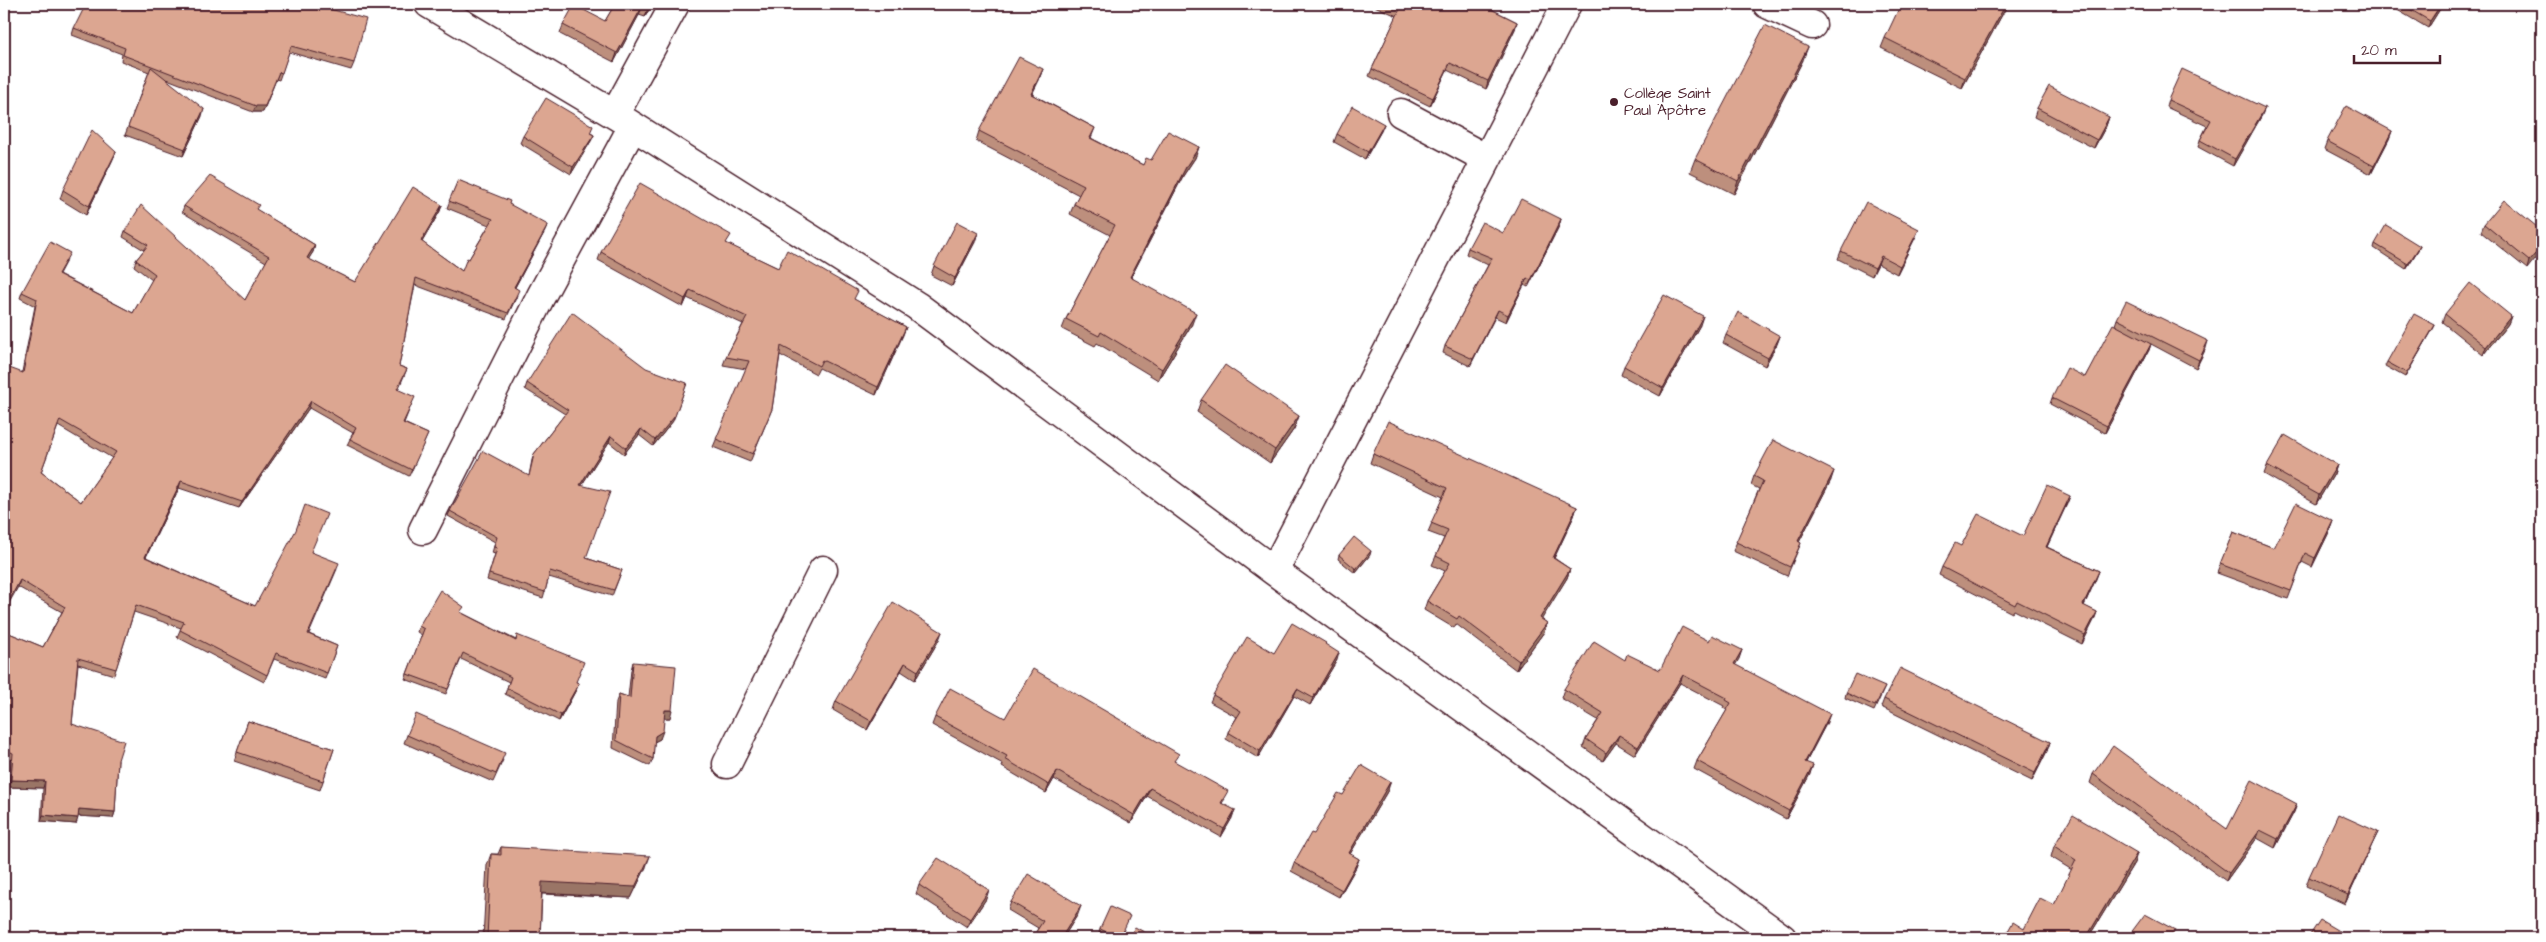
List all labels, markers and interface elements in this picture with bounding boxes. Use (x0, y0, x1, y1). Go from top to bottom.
scale bar (2354, 32, 2440, 64)
text: 20 m (2361, 40, 2397, 61)
place label: Collège Saint Paul Apôtre (1624, 83, 1711, 121)
marker: Collège Saint Paul Apôtre (1608, 96, 1620, 108)

